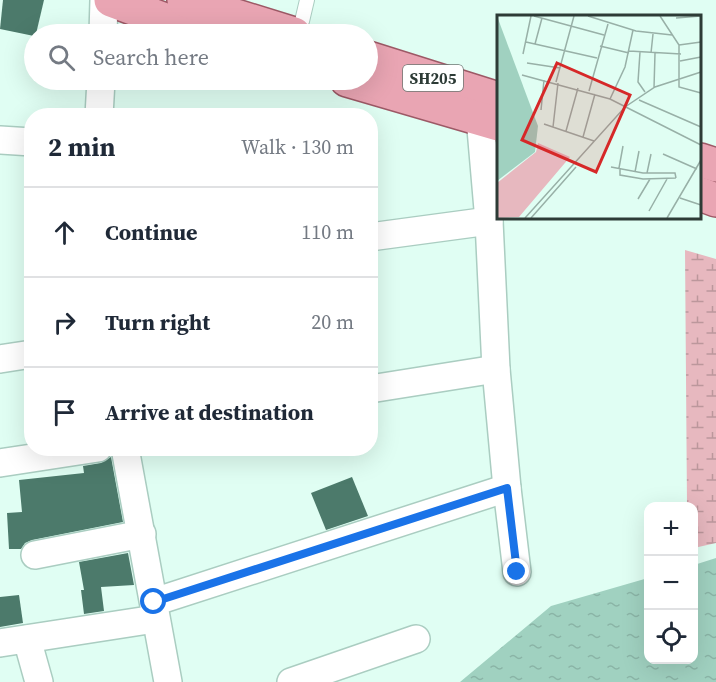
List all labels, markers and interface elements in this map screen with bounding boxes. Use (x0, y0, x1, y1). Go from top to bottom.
inset map (497, 15, 701, 219)
search box (24, 24, 378, 90)
icon: search (45, 41, 78, 74)
text: Search here (93, 42, 209, 72)
road number: SH205 (403, 65, 463, 91)
text: 2 min (48, 129, 115, 165)
text: Walk · 130 m (241, 133, 354, 161)
icon: ahead (48, 216, 81, 249)
text: Continue (105, 217, 198, 247)
text: 110 m (301, 218, 354, 246)
icon: right (48, 306, 81, 339)
text: Turn right (105, 307, 210, 337)
text: 20 m (311, 308, 354, 336)
icon: arrive (48, 396, 81, 429)
text: Arrive at destination (105, 397, 314, 427)
map controls (644, 502, 698, 664)
button: + (644, 502, 698, 556)
button: − (644, 556, 698, 610)
route end (503, 558, 529, 584)
route start (140, 588, 166, 614)
button: locate (644, 610, 698, 664)

